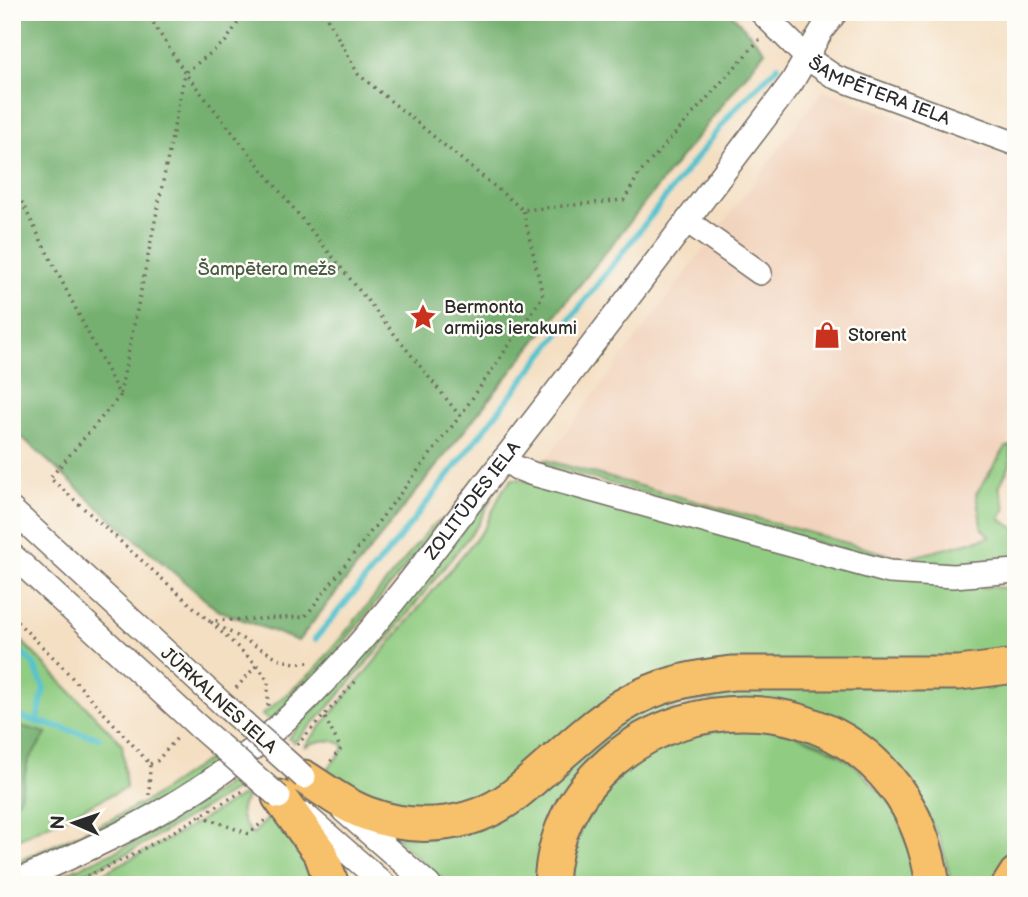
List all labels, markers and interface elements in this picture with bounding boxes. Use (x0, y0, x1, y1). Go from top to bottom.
street label: ŠAMPĒTERA IELA (804, 51, 953, 130)
park label: Šampētera mežs (198, 258, 336, 280)
place label: Bermonta armijas ierakumi (444, 297, 577, 339)
place icon: Bermonta armijas ierakumi (408, 302, 438, 332)
shop icon: Storent (812, 320, 842, 350)
place label: Storent (848, 325, 907, 346)
street label: ZOLITŪDES IELA (420, 437, 525, 565)
street label: JŪRKALNES IELA (156, 643, 281, 758)
north arrow (38, 788, 108, 858)
text: N (47, 815, 70, 830)

